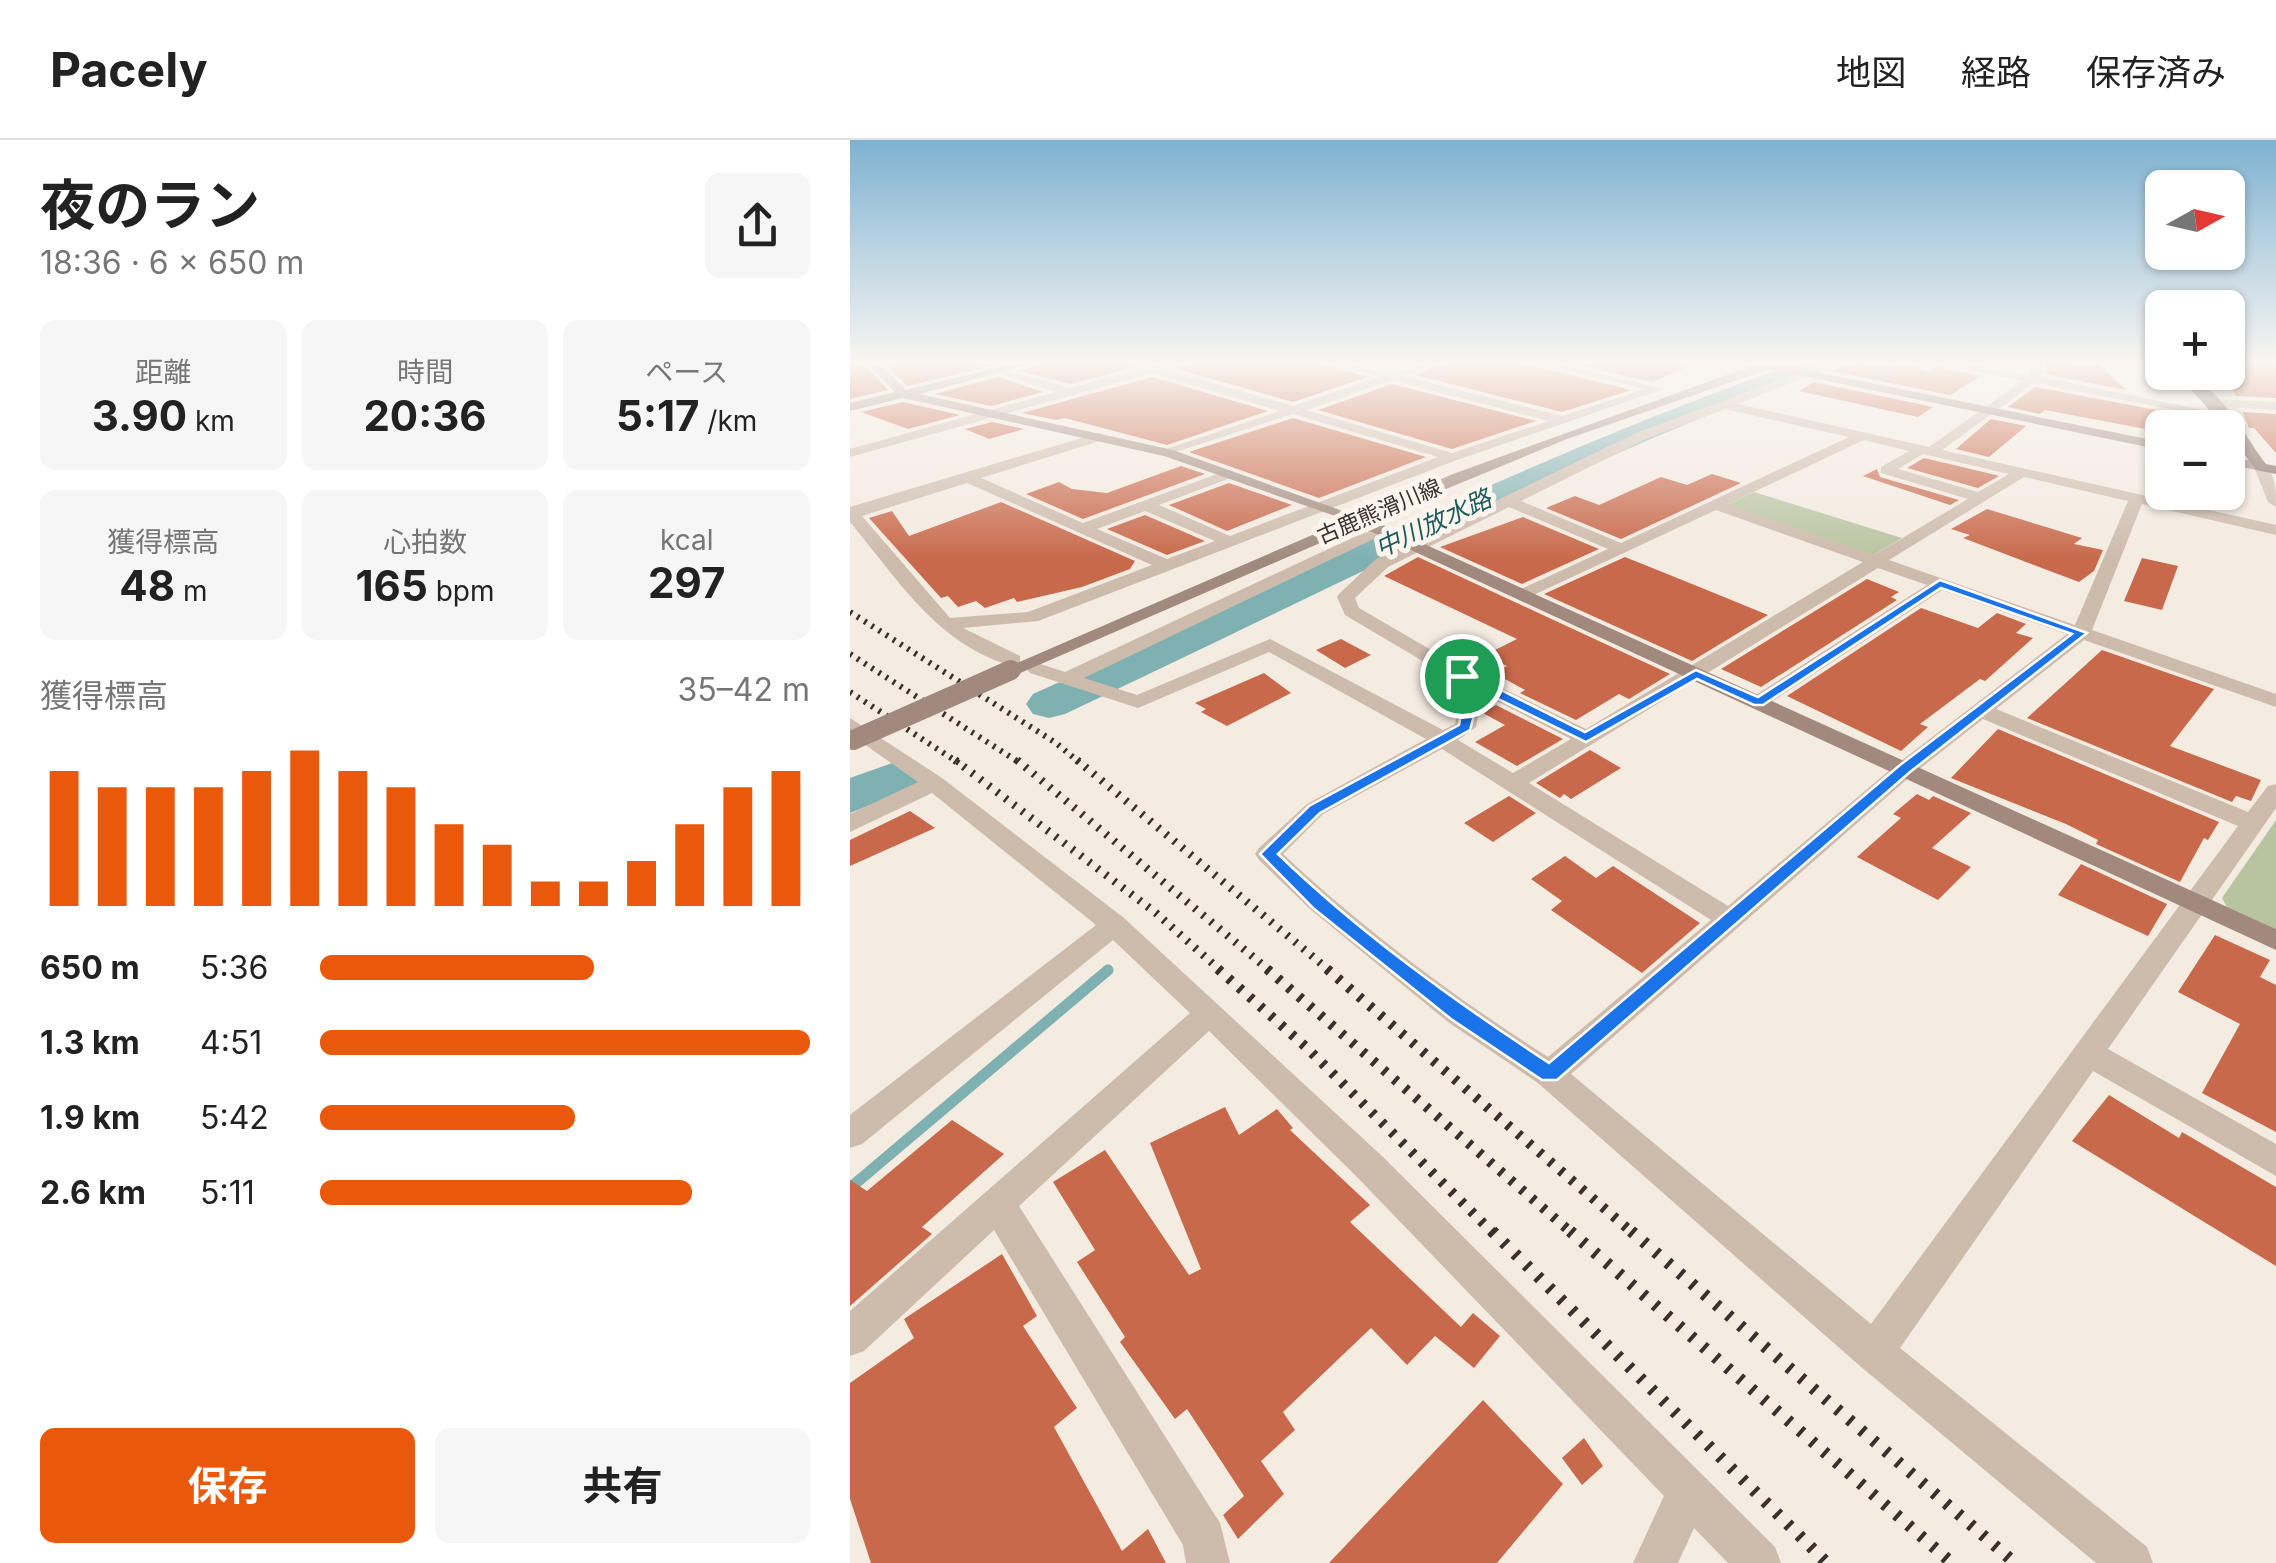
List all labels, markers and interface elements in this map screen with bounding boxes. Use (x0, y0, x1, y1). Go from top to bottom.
text: Pacely (50, 40, 208, 99)
text: 地図 (1836, 51, 1906, 93)
text: 経路 (1961, 51, 2031, 93)
text: 保存済み (2086, 51, 2226, 93)
north arrow (2145, 170, 2245, 270)
map controls (2145, 170, 2245, 510)
text: 夜のラン (40, 172, 260, 238)
button: share (705, 173, 810, 278)
text: 18:36 · 6 × 650 m (40, 243, 304, 282)
button: + (2145, 290, 2245, 390)
text: 距離 (135, 355, 191, 389)
text: 時間 (397, 355, 453, 389)
text: ペース (645, 355, 728, 389)
text: 3.90 (92, 390, 187, 441)
text: 20:36 (363, 390, 487, 441)
text: 5:17 (616, 390, 699, 441)
text: km (187, 404, 235, 438)
text: /km (699, 404, 757, 438)
button: − (2145, 410, 2245, 510)
street label: 古鹿熊滑川線 (1313, 473, 1445, 549)
water label: 中川放水路 (1370, 482, 1498, 563)
text: kcal (660, 523, 713, 557)
text: 獲得標高 (107, 525, 219, 559)
text: 心拍数 (383, 525, 467, 559)
text: 297 (648, 557, 725, 608)
text: 48 (119, 560, 175, 611)
text: 165 (356, 560, 428, 611)
text: m (175, 574, 207, 608)
text: bpm (428, 574, 494, 608)
pin (1420, 634, 1505, 719)
icon: arrive (1435, 649, 1490, 704)
text: 35–42 m (678, 670, 810, 709)
text: 獲得標高 (40, 676, 168, 715)
text: 650 m (40, 948, 140, 987)
text: 5:36 (200, 948, 268, 987)
text: 1.3 km (40, 1023, 140, 1062)
text: 4:51 (200, 1023, 262, 1062)
text: 1.9 km (40, 1098, 140, 1137)
text: 5:42 (200, 1098, 269, 1137)
text: 2.6 km (40, 1173, 146, 1212)
text: 5:11 (200, 1173, 255, 1212)
button: 保存 (40, 1428, 415, 1543)
button: 共有 (435, 1428, 810, 1543)

